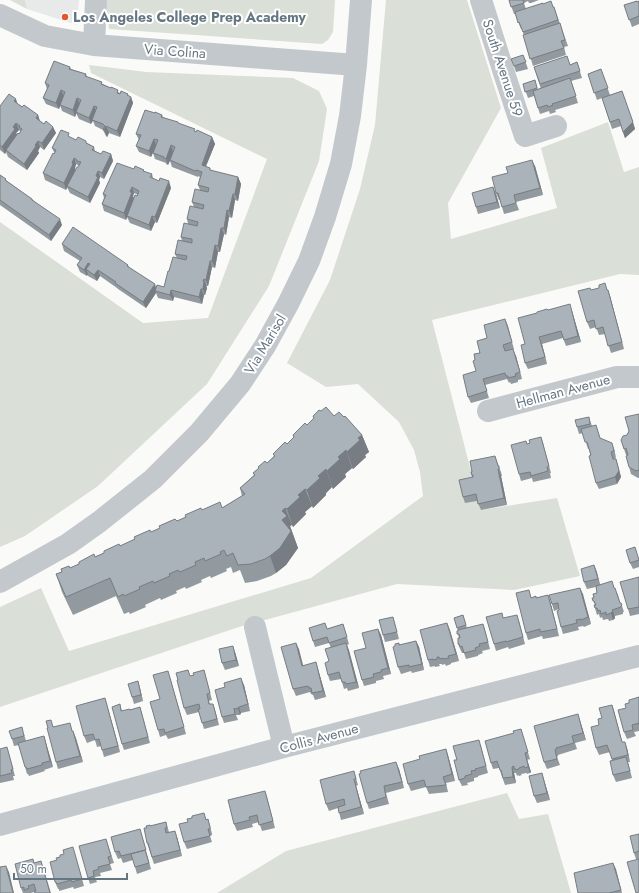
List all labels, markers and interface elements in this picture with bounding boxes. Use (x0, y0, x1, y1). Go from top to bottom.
place label: Los Angeles College Prep Academy (73, 7, 307, 27)
marker: Los Angeles College Prep Academy (60, 12, 70, 22)
street label: South Avenue 59 (478, 17, 528, 119)
street label: Via Colina (143, 39, 207, 63)
street label: Via Marisol (239, 310, 291, 378)
street label: Hellman Avenue (514, 369, 612, 413)
street label: Collis Avenue (277, 718, 361, 758)
scale bar (14, 855, 127, 881)
text: 50 m (20, 860, 47, 878)

